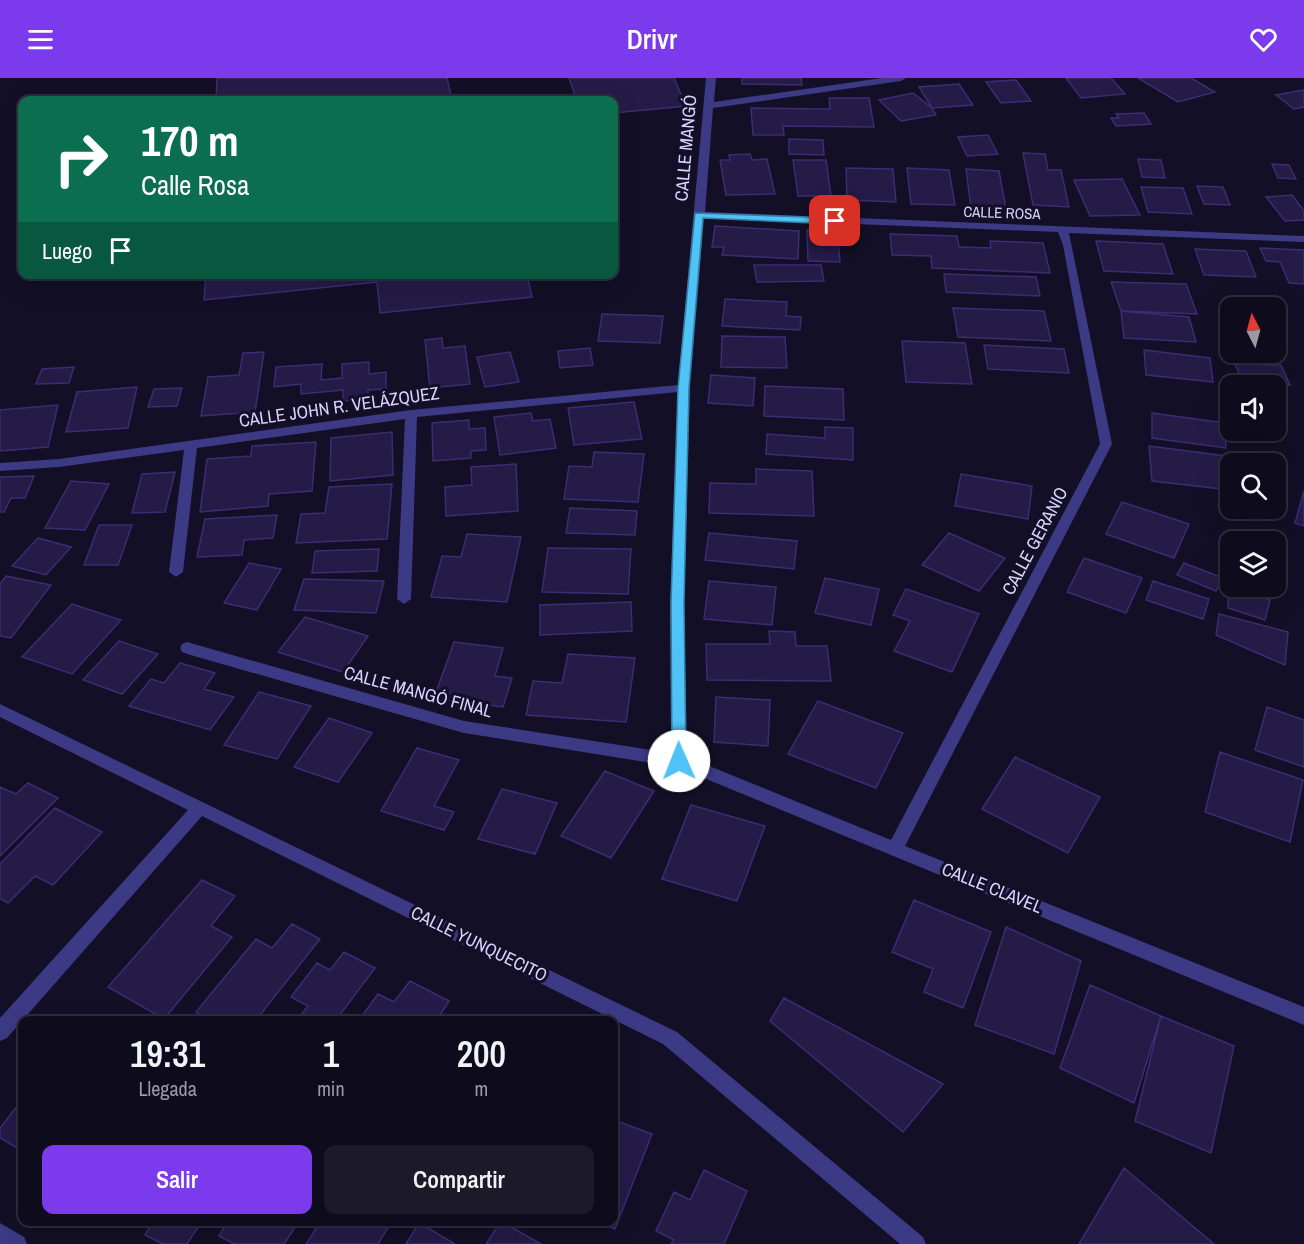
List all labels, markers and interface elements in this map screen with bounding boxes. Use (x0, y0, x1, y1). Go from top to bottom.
text: Drivr (627, 21, 677, 57)
icon: menu (24, 23, 57, 56)
icon: heart (1247, 23, 1280, 56)
street label: CALLE MANGÓ (668, 94, 703, 202)
text: 170 m (141, 113, 239, 169)
icon: right (42, 120, 120, 198)
text: Calle Rosa (141, 167, 249, 203)
pin (809, 195, 860, 246)
street label: CALLE ROSA (963, 201, 1042, 224)
icon: arrive (818, 204, 851, 237)
icon: arrive (104, 234, 137, 267)
text: Luego (42, 236, 92, 266)
north arrow (1220, 297, 1286, 363)
map controls (1220, 297, 1286, 597)
button: sound (1220, 375, 1286, 441)
street label: CALLE JOHN R. VELÁZQUEZ (237, 380, 441, 433)
button: search (1220, 453, 1286, 519)
street label: CALLE GERANIO (996, 482, 1074, 599)
button: layers (1220, 531, 1286, 597)
street label: CALLE MANGÓ FINAL (341, 660, 495, 723)
position arrow (647, 729, 711, 793)
street label: CALLE CLAVEL (938, 856, 1046, 919)
street label: CALLE YUNQUECITO (407, 900, 552, 987)
text: 19:31 (130, 1030, 205, 1078)
text: 1 (323, 1030, 339, 1078)
text: 200 (457, 1030, 506, 1078)
text: Llegada (138, 1075, 197, 1102)
text: min (317, 1075, 345, 1102)
text: m (474, 1075, 488, 1102)
button: Salir (42, 1145, 312, 1214)
button: Compartir (324, 1145, 594, 1214)

